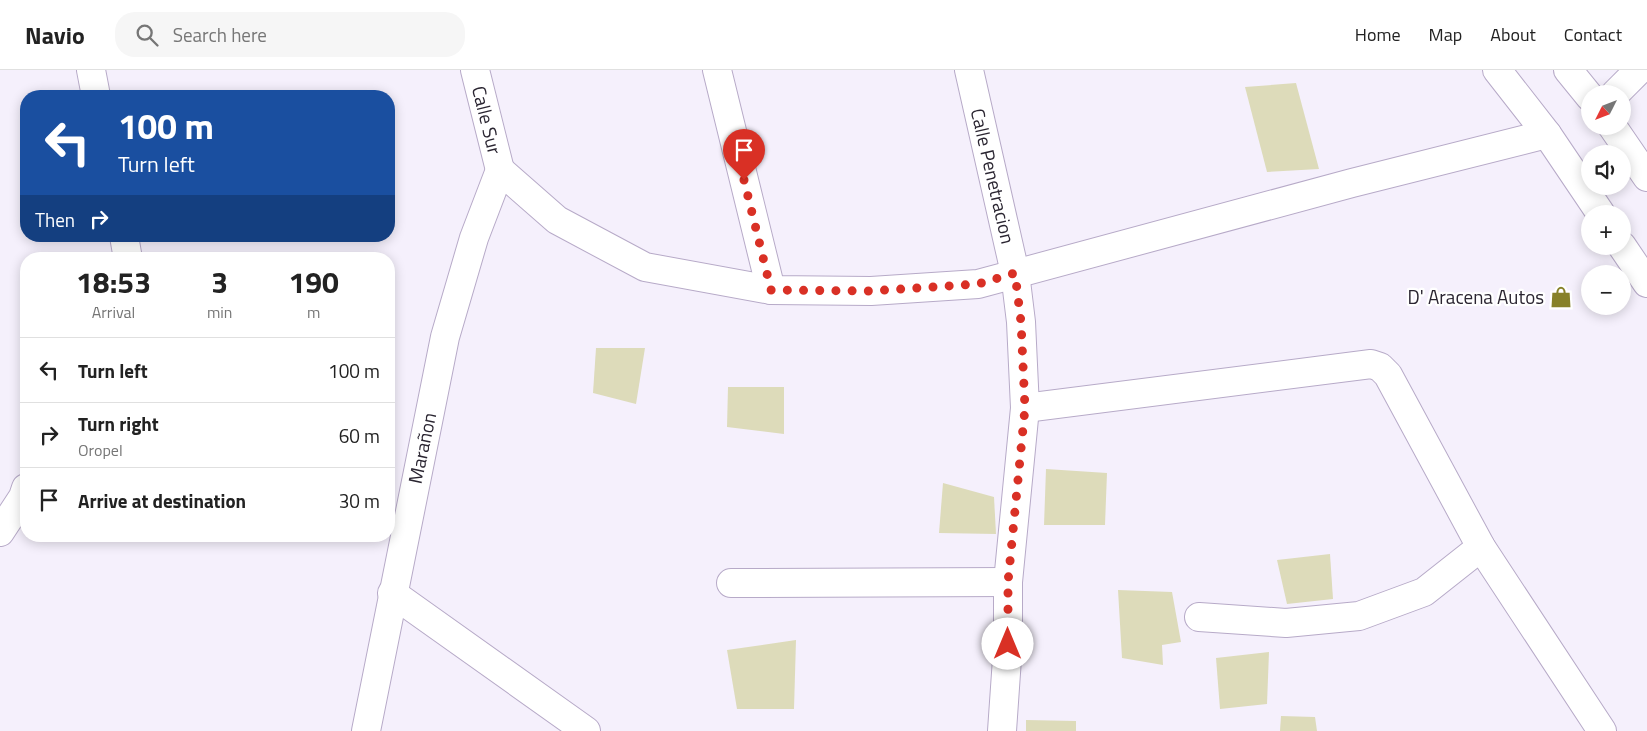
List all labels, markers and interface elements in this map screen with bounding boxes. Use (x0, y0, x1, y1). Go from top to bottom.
search box (115, 12, 465, 57)
text: Navio (25, 17, 85, 53)
text: Search here (173, 20, 267, 49)
icon: search (133, 21, 161, 49)
text: Home (1355, 21, 1401, 48)
text: Map (1429, 21, 1462, 48)
text: About (1490, 21, 1536, 48)
text: Contact (1564, 21, 1622, 48)
street label: Calle Sur (465, 83, 510, 157)
north arrow (1581, 85, 1631, 135)
map controls (1581, 85, 1631, 315)
text: 100 m (118, 99, 214, 153)
street label: Calle Penetracion (964, 105, 1023, 247)
icon: left (35, 110, 100, 175)
pin (723, 129, 765, 180)
icon: arrive (730, 136, 758, 164)
button: sound (1581, 145, 1631, 195)
text: Turn left (118, 147, 195, 181)
text: Then (35, 205, 75, 234)
icon: right (85, 205, 113, 233)
button: + (1581, 205, 1631, 255)
text: 18:53 (76, 259, 151, 305)
text: 3 (211, 259, 228, 305)
text: 190 (289, 259, 339, 305)
button: − (1581, 265, 1631, 315)
place label: D' Aracena Autos (1408, 282, 1544, 311)
shop icon: D' Aracena Autos (1548, 284, 1574, 310)
text: Arrival (92, 300, 135, 324)
text: min (207, 300, 232, 324)
text: m (307, 300, 320, 324)
icon: left (35, 356, 63, 384)
text: Turn left (78, 356, 148, 385)
text: 100 m (328, 356, 380, 385)
text: Turn right (78, 409, 159, 438)
street label: Marañon (400, 410, 443, 486)
icon: right (35, 421, 63, 449)
text: 60 m (339, 421, 380, 450)
text: Oropel (78, 438, 123, 462)
icon: arrive (35, 486, 63, 514)
text: Arrive at destination (78, 486, 246, 515)
text: 30 m (339, 486, 380, 515)
position arrow (981, 617, 1033, 669)

